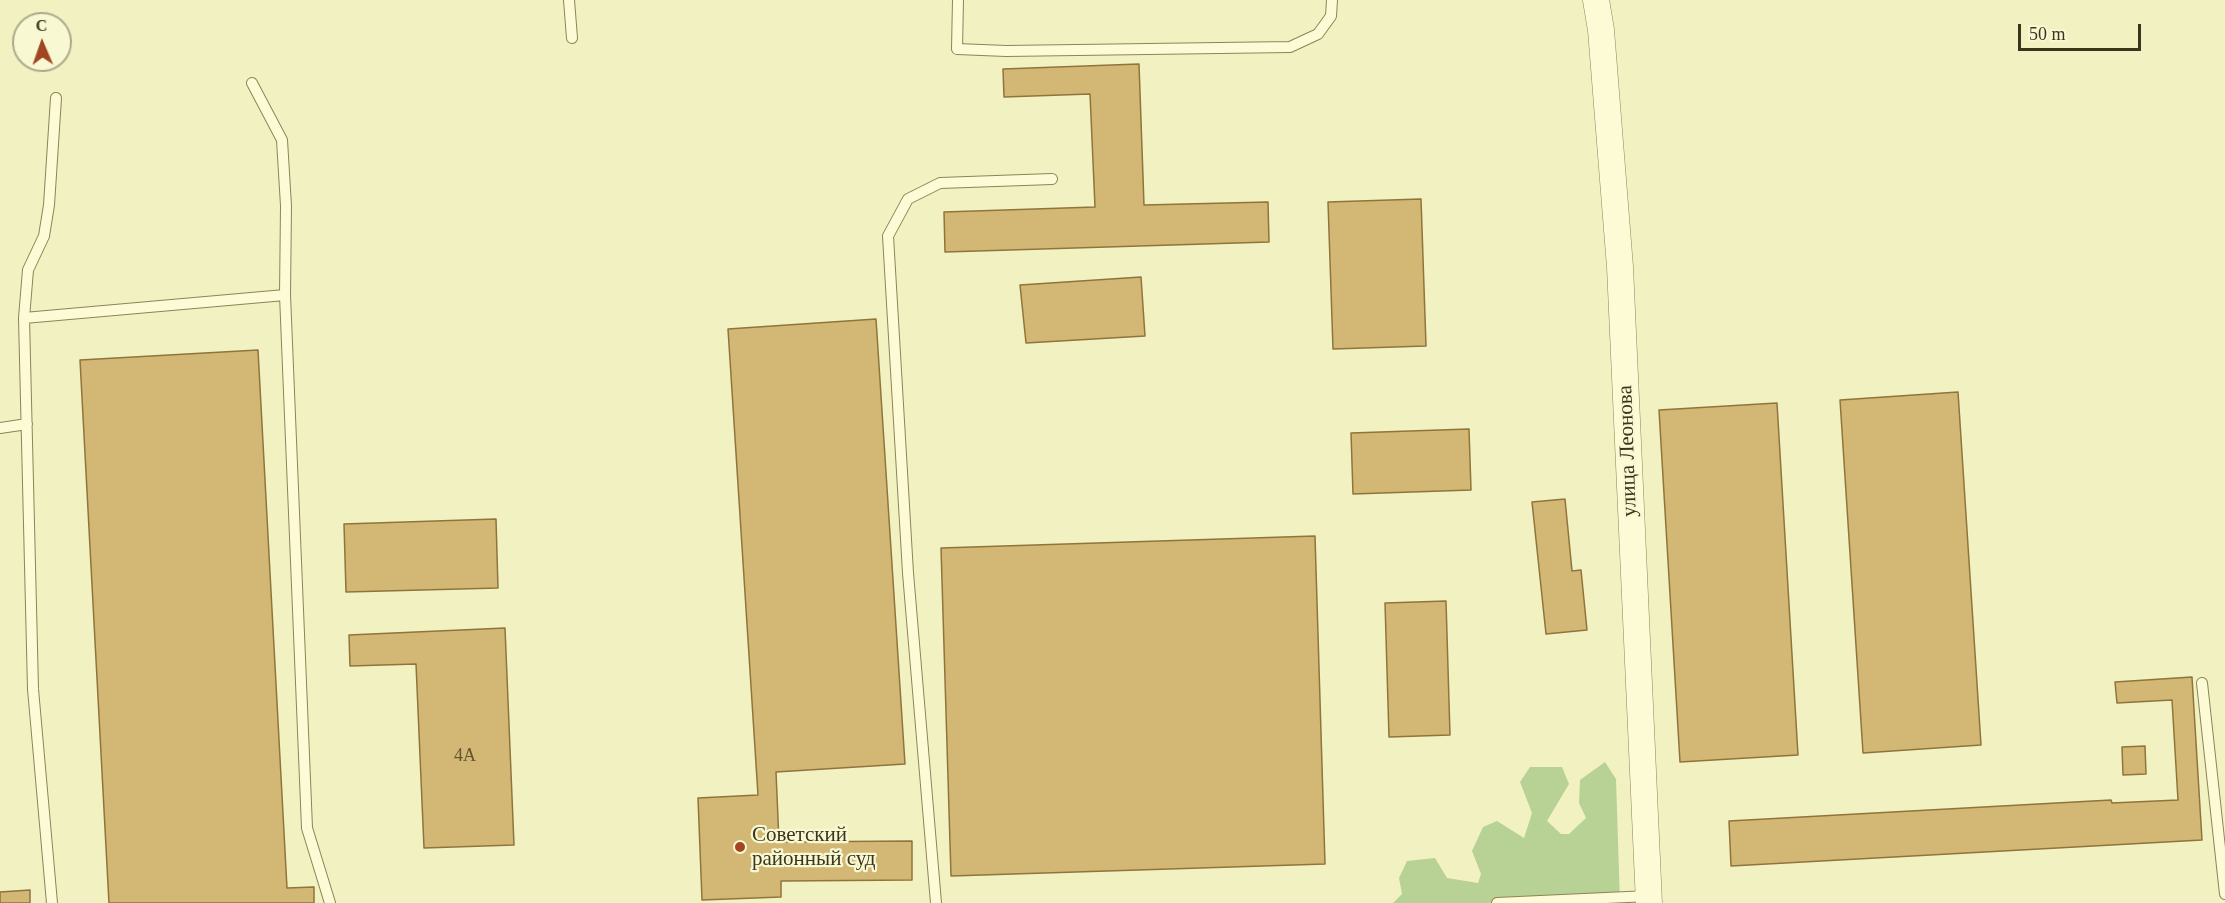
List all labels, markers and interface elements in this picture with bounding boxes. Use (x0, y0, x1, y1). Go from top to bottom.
north arrow (12, 12, 72, 72)
scale bar (2021, 12, 2144, 50)
text: С (35, 17, 47, 34)
text: 50 m (2029, 24, 2066, 44)
street label: улица Леонова (1613, 385, 1643, 517)
house number: 4А (454, 745, 476, 767)
place label: Советский районный суд (752, 822, 876, 872)
marker: Советский районный суд (733, 840, 747, 854)

